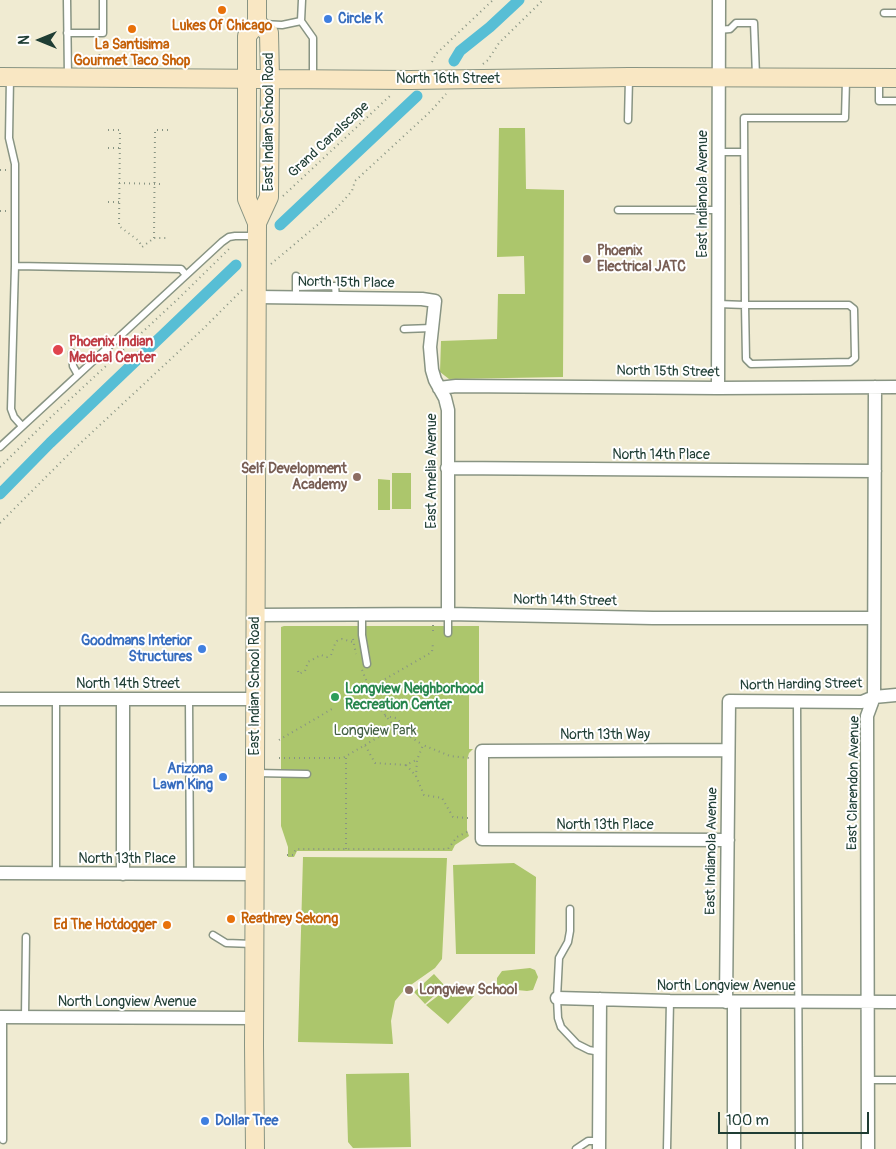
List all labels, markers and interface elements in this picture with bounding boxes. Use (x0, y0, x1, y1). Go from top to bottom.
marker: Lukes Of Chicago (216, 4, 228, 16)
place label: Circle K (338, 11, 383, 27)
marker: Circle K (322, 13, 334, 25)
north arrow (15, 15, 65, 65)
place label: Lukes Of Chicago (172, 18, 272, 34)
marker: La Santisima Gourmet Taco Shop (126, 23, 138, 35)
text: N (16, 35, 33, 45)
place label: La Santisima Gourmet Taco Shop (74, 37, 190, 70)
street label: East Indian School Road (261, 52, 277, 192)
street label: North 16th Street (396, 71, 500, 87)
street label: Grand Canalscape (285, 98, 373, 182)
street label: East Indianola Avenue (695, 130, 711, 258)
place label: Phoenix Electrical JATC (597, 243, 686, 276)
marker: Phoenix Electrical JATC (581, 253, 593, 265)
street label: North 15th Place (297, 274, 395, 292)
place label: Phoenix Indian Medical Center (69, 334, 156, 367)
marker: Phoenix Indian Medical Center (51, 343, 65, 357)
street label: North 15th Street (616, 363, 720, 381)
street label: East Amelia Avenue (424, 413, 440, 529)
street label: North 14th Place (612, 447, 710, 463)
place label: Self Development Academy (241, 461, 347, 494)
marker: Self Development Academy (351, 471, 363, 483)
street label: North 14th Street (513, 592, 617, 610)
street label: East Indian School Road (247, 616, 263, 756)
place label: Goodmans Interior Structures (81, 633, 192, 666)
marker: Goodmans Interior Structures (196, 643, 208, 655)
street label: North 14th Street (76, 676, 180, 692)
street label: North Harding Street (740, 676, 862, 694)
place label: Longview Neighborhood Recreation Center (345, 681, 484, 714)
marker: Longview Neighborhood Recreation Center (329, 691, 341, 703)
street label: East Clarendon Avenue (844, 716, 864, 850)
park label: Longview Park (334, 723, 416, 739)
street label: North 13th Way (560, 727, 650, 743)
place label: Arizona Lawn King (152, 761, 213, 794)
marker: Arizona Lawn King (217, 771, 229, 783)
street label: East Indianola Avenue (702, 787, 722, 915)
street label: North 13th Place (556, 817, 654, 833)
street label: North 13th Place (78, 851, 176, 867)
place label: Reathrey Sekong (241, 911, 338, 927)
marker: Reathrey Sekong (225, 913, 237, 925)
place label: Ed The Hotdogger (53, 917, 157, 933)
marker: Ed The Hotdogger (161, 919, 173, 931)
street label: North Longview Avenue (657, 978, 795, 994)
place label: Longview School (419, 982, 518, 998)
marker: Longview School (403, 984, 415, 996)
street label: North Longview Avenue (58, 994, 196, 1010)
scale bar (721, 1102, 872, 1134)
text: 100 m (726, 1111, 769, 1130)
place label: Dollar Tree (215, 1113, 278, 1129)
marker: Dollar Tree (199, 1115, 211, 1127)

